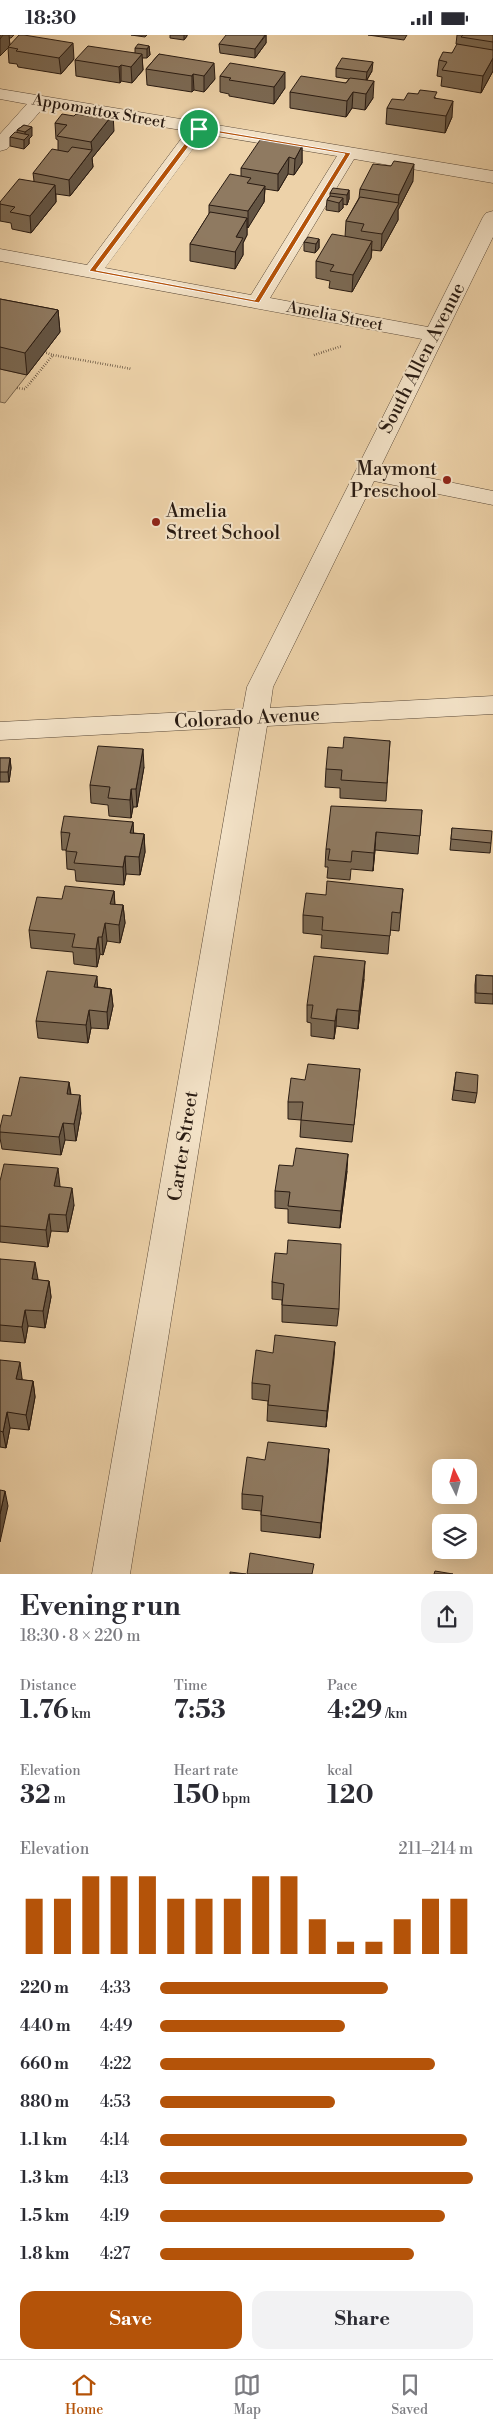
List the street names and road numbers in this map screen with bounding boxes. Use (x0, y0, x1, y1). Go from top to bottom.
street label: Appomattox Street (30, 89, 168, 133)
street label: South Allen Avenue (374, 278, 470, 438)
street label: Amelia Street (284, 297, 385, 335)
street label: Colorado Avenue (174, 702, 320, 734)
street label: Carter Street (162, 1089, 204, 1203)

